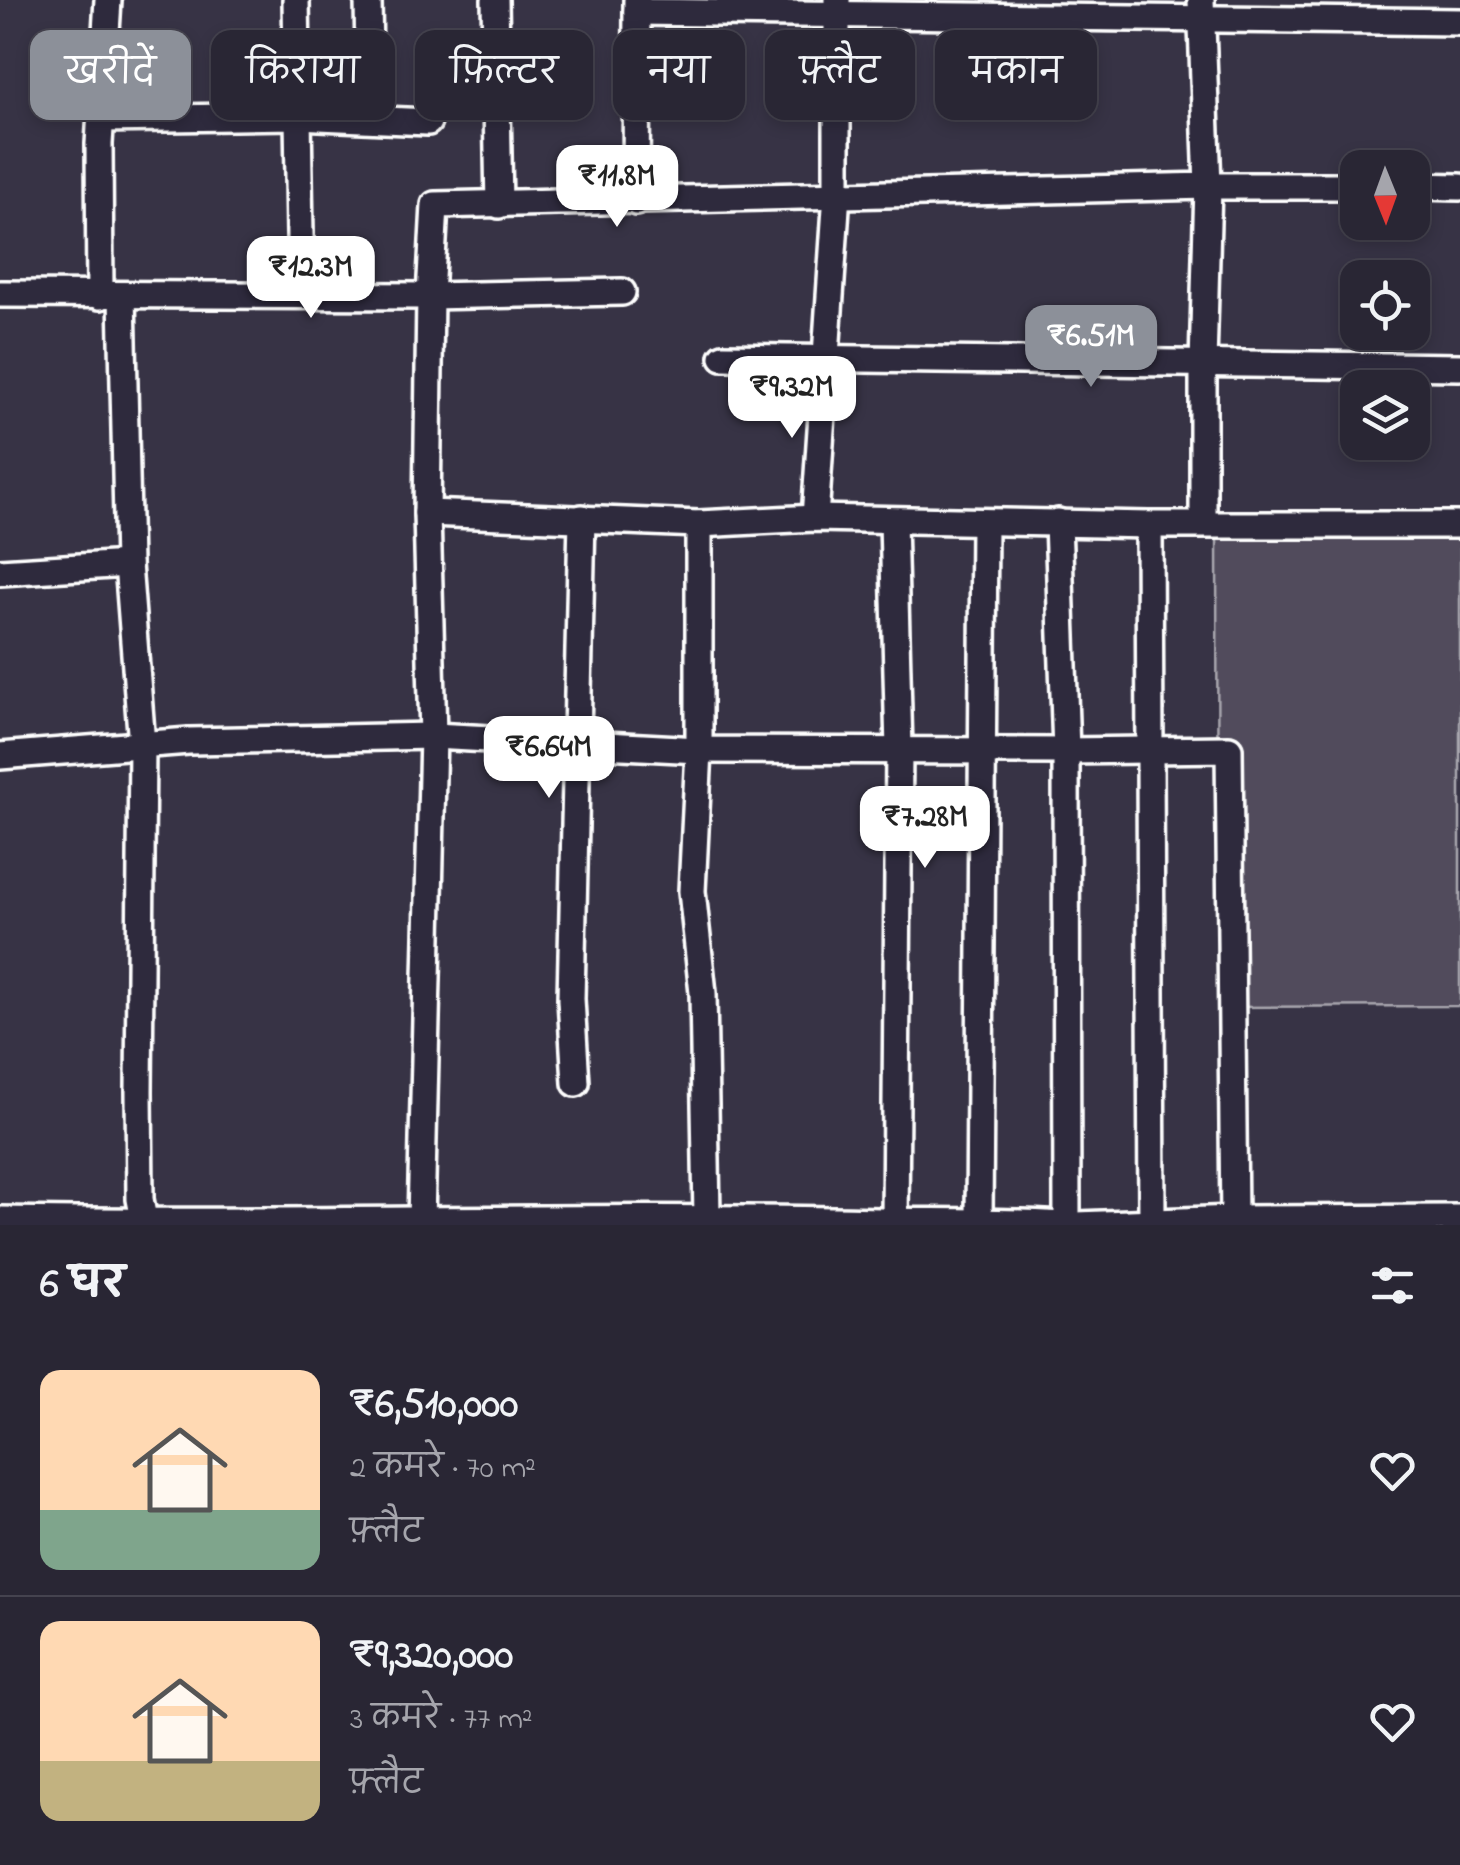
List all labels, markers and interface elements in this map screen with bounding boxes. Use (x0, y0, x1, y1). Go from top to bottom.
chip: खरीदें (30, 30, 191, 120)
chip: किराया (211, 30, 395, 120)
chip: फ़िल्टर (415, 30, 593, 120)
chip: नया (613, 30, 745, 120)
chip: फ़्लैट (765, 30, 915, 120)
chip: मकान (935, 30, 1097, 120)
pin: ₹11.8M (536, 145, 698, 230)
north arrow (1340, 150, 1430, 240)
map controls (1340, 150, 1430, 460)
text: ₹11.8M (578, 154, 656, 201)
pin: ₹12.3M (230, 236, 392, 321)
text: ₹12.3M (269, 245, 353, 292)
button: locate (1340, 260, 1430, 350)
pin: ₹6.51M (1010, 305, 1172, 390)
text: ₹6.51M (1047, 314, 1135, 361)
pin: ₹9.32M (711, 356, 873, 441)
text: ₹9.32M (750, 365, 834, 412)
button: layers (1340, 370, 1430, 460)
pin: ₹6.64M (468, 716, 630, 801)
text: ₹6.64M (506, 725, 592, 772)
pin: ₹7.28M (844, 786, 1006, 871)
text: ₹7.28M (882, 795, 968, 842)
text: 6 घर (40, 1255, 125, 1316)
icon: filters (1365, 1258, 1420, 1313)
text: ₹6,510,000 (350, 1375, 518, 1436)
icon: home (120, 1410, 240, 1530)
icon: heart (1365, 1443, 1420, 1498)
text: 2 कमरे · 70 m² (350, 1446, 536, 1493)
text: फ़्लैट (350, 1511, 423, 1558)
text: ₹9,320,000 (350, 1626, 513, 1687)
icon: home (120, 1661, 240, 1781)
icon: heart (1365, 1694, 1420, 1749)
text: 3 कमरे · 77 m² (350, 1697, 533, 1744)
text: फ़्लैट (350, 1762, 423, 1809)

